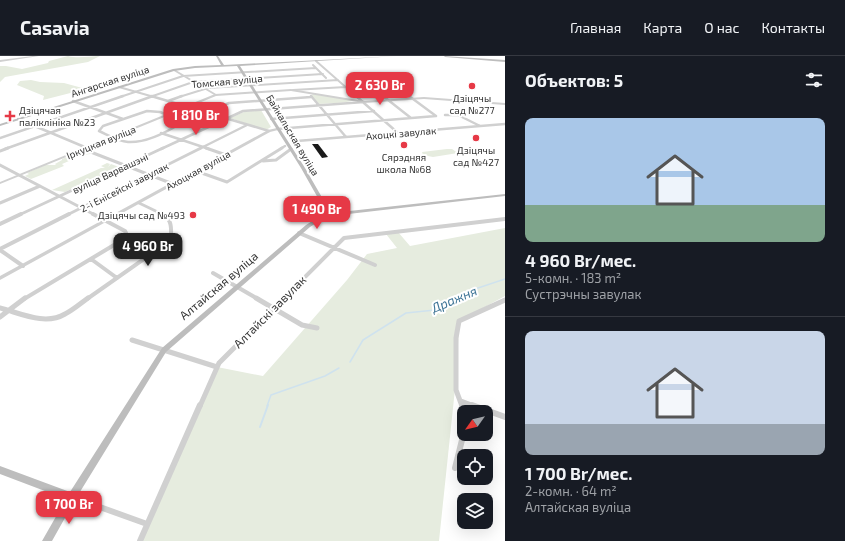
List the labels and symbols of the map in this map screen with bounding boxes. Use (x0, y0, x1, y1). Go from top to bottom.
street label: Ангарская вуліца (69, 63, 151, 100)
street label: Томская вуліца (191, 72, 263, 91)
pin: 2 630 Br (339, 72, 421, 106)
marker: Дзіцячы сад №277 (467, 81, 477, 91)
street label: Байкальская вуліца (263, 92, 322, 178)
place label: Дзіцячы сад №277 (449, 92, 495, 116)
pin: 1 810 Br (155, 102, 237, 136)
place label: Дзіцячая паліклініка №23 (19, 104, 95, 128)
marker: Дзіцячая паліклініка №23 (4, 110, 16, 122)
street label: Іркуцкая вуліца (65, 123, 138, 162)
street label: Ахоцкі завулак (365, 124, 437, 143)
marker: Дзіцячы сад №427 (471, 133, 481, 143)
marker: Сярэдняя школа №68 (399, 140, 409, 150)
place label: Дзіцячы сад №427 (453, 144, 499, 168)
street label: Ахоцкая вуліца (164, 147, 233, 193)
street label: вуліца Варвашэні (70, 150, 150, 197)
place label: Сярэдняя школа №68 (377, 151, 431, 175)
street label: 2-і Енісейскі завулак (78, 159, 171, 215)
pin: 1 490 Br (276, 196, 358, 230)
place label: Дзіцячы сад №493 (98, 209, 185, 221)
marker: Дзіцячы сад №493 (188, 210, 198, 220)
pin: 4 960 Br (107, 233, 189, 267)
street label: Алтайская вуліца (176, 248, 261, 323)
street label: Алтайскі завулак (230, 272, 310, 351)
water label: Дражня (428, 282, 479, 316)
north arrow (457, 405, 493, 441)
pin: 1 700 Br (28, 491, 110, 525)

